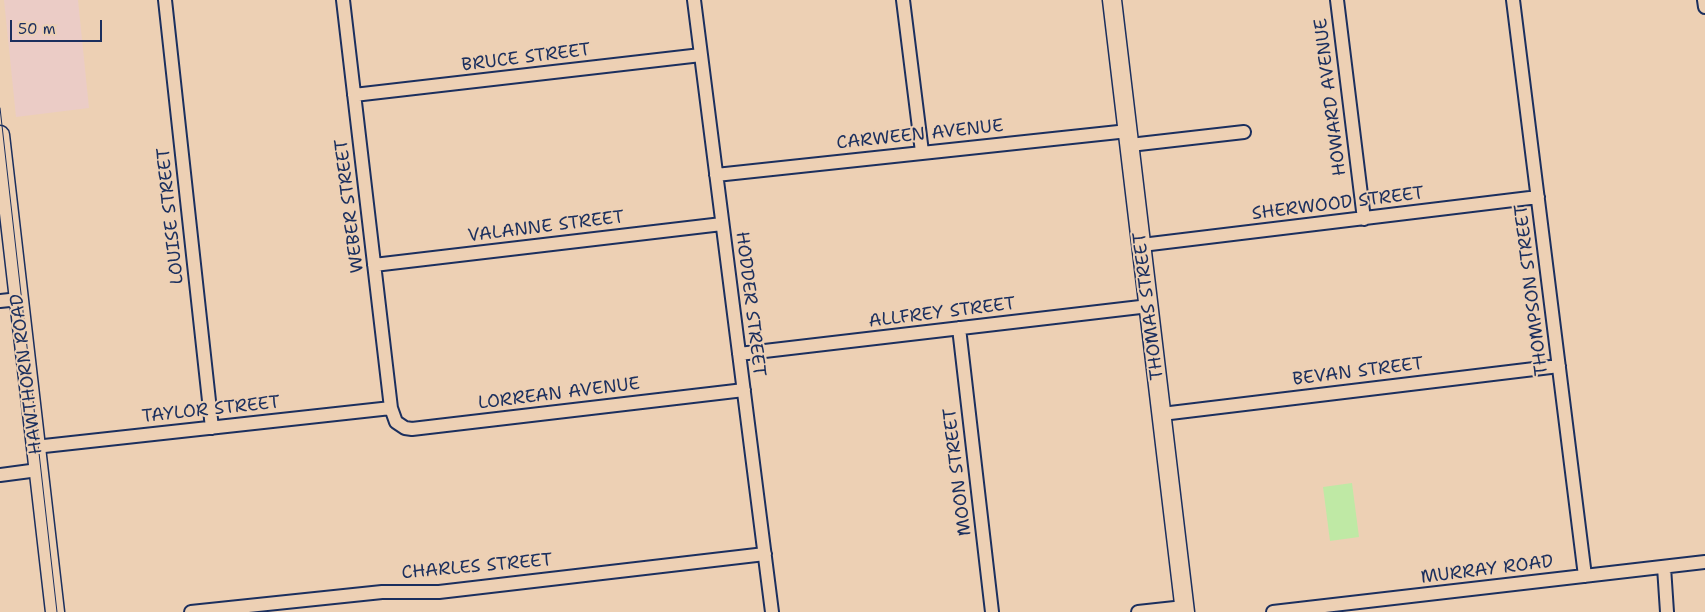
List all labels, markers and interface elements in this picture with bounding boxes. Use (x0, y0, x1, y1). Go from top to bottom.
scale bar (12, 10, 105, 42)
street label: HOWARD AVENUE (1311, 17, 1351, 177)
text: 50 m (18, 19, 56, 39)
street label: BRUCE STREET (460, 39, 592, 77)
street label: CARWEEN AVENUE (835, 115, 1005, 155)
street label: WEBER STREET (331, 138, 369, 274)
street label: LOUISE STREET (153, 147, 189, 285)
street label: SHERWOOD STREET (1251, 183, 1425, 225)
street label: THOMPSON STREET (1511, 203, 1553, 377)
street label: VALANNE STREET (467, 207, 625, 247)
street label: HODDER STREET (730, 230, 770, 378)
street label: THOMAS STREET (1129, 231, 1169, 381)
street label: HAWTHORN ROAD (6, 292, 48, 456)
street label: ALLFREY STREET (867, 293, 1017, 333)
street label: BEVAN STREET (1291, 353, 1425, 391)
street label: LORREAN AVENUE (477, 373, 641, 415)
street label: TAYLOR STREET (141, 392, 281, 428)
street label: MOON STREET (939, 407, 977, 537)
street label: CHARLES STREET (401, 550, 553, 584)
street label: MURRAY ROAD (1420, 551, 1554, 589)

